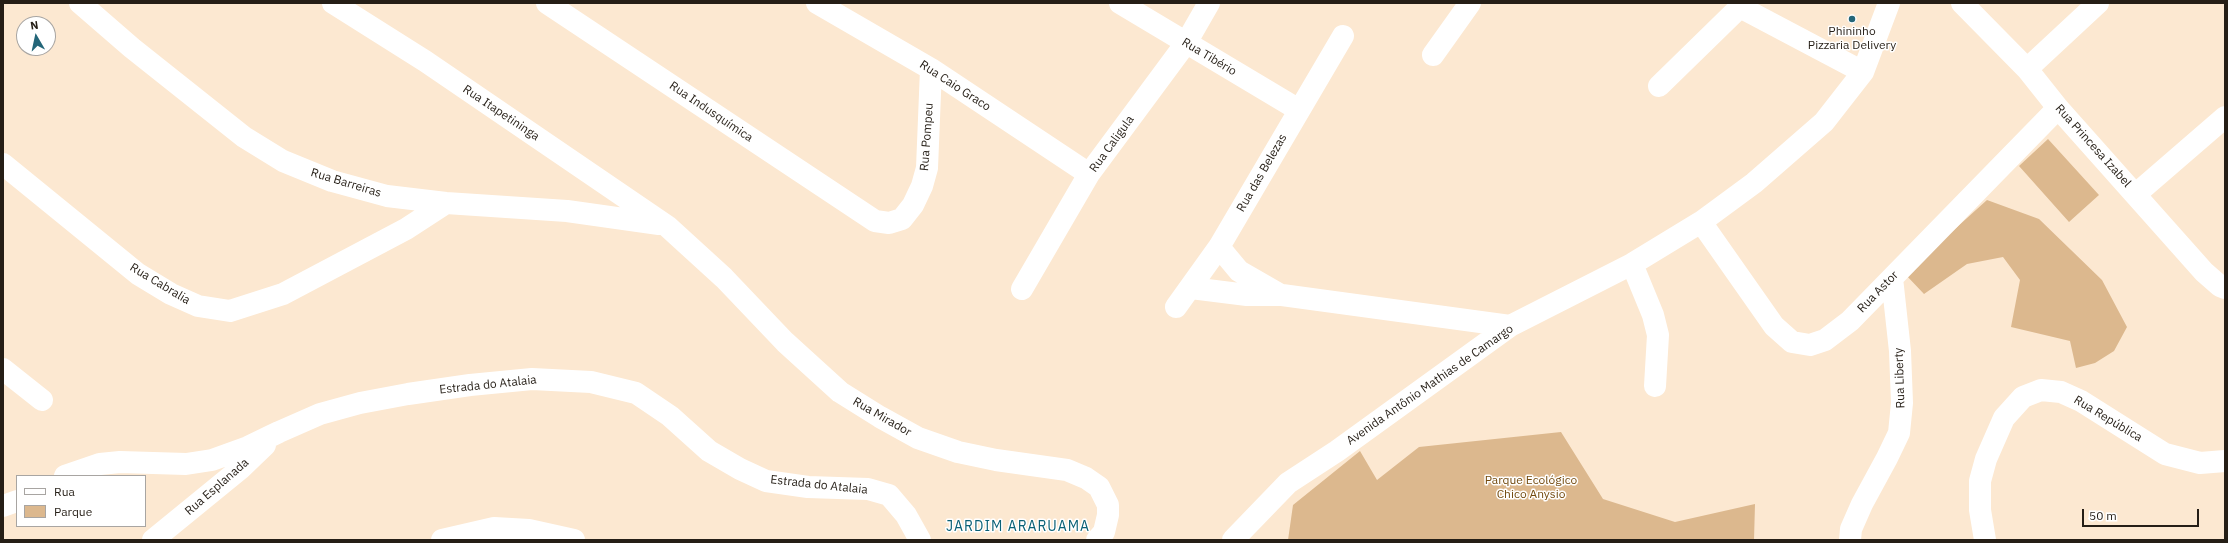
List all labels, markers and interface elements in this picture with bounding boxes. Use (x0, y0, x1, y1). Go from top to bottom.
marker: Phininho Pizzaria Delivery (1847, 14, 1857, 24)
north arrow (16, 16, 56, 56)
text: N (29, 18, 39, 33)
place label: Phininho Pizzaria Delivery (1808, 25, 1896, 53)
street label: Rua Tibério (1179, 35, 1239, 79)
street label: Rua Caio Graco (917, 58, 993, 114)
street label: Rua Indusquímica (666, 79, 756, 145)
street label: Rua Itapetininga (460, 82, 542, 144)
street label: Rua Pompeu (917, 102, 937, 172)
street label: Rua Princesa Izabel (2052, 102, 2134, 190)
street label: Rua Caligula (1087, 113, 1137, 175)
street label: Rua das Belezas (1234, 131, 1290, 215)
street label: Rua Barreiras (309, 165, 383, 201)
street label: Rua Cabralia (127, 260, 193, 308)
street label: Rua Astor (1855, 268, 1901, 316)
street label: Avenida Antônio Mathias de Camargo (1344, 322, 1516, 448)
street label: Rua Liberty (1892, 347, 1908, 409)
street label: Estrada do Atalaia (439, 373, 537, 397)
street label: Rua República (2071, 393, 2145, 445)
street label: Rua Mirador (850, 394, 914, 440)
street label: Rua Esplanada (182, 455, 252, 519)
street label: Estrada do Atalaia (770, 473, 868, 497)
park label: Parque Ecológico Chico Anysio (1485, 474, 1577, 502)
legend (16, 475, 146, 527)
text: Rua (54, 484, 75, 499)
scale bar (2084, 501, 2201, 527)
text: Parque (54, 504, 92, 519)
text: 50 m (2089, 508, 2117, 523)
district label: JARDIM ARARUAMA (946, 519, 1090, 535)

